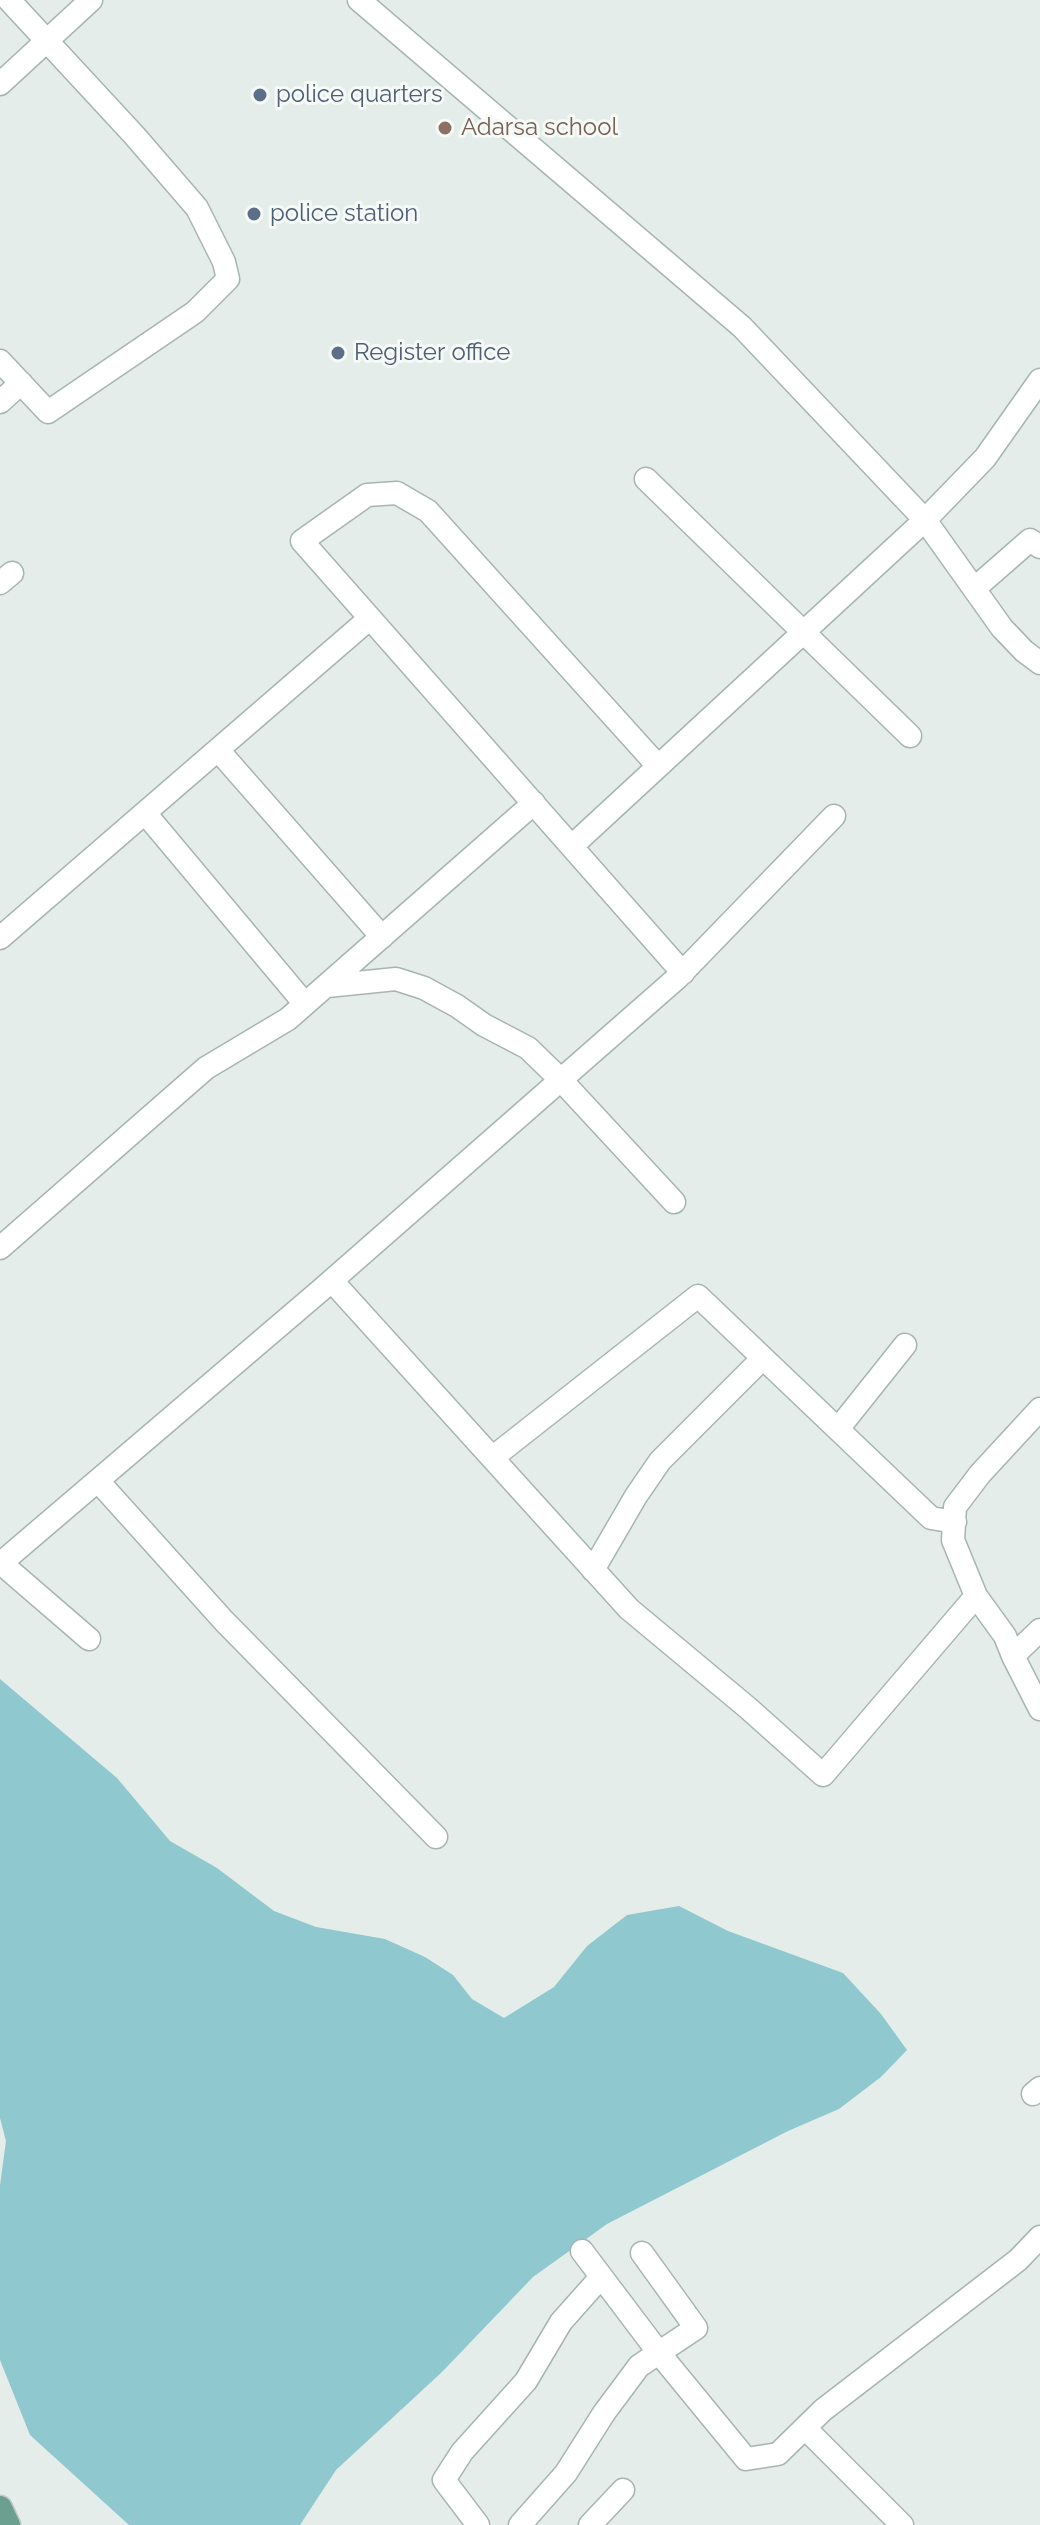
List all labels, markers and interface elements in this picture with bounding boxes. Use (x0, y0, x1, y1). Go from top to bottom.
place label: police quarters (276, 81, 443, 109)
marker: police quarters (251, 86, 269, 104)
place label: Adarsa school (461, 114, 618, 142)
marker: Adarsa school (436, 119, 454, 137)
place label: police station (270, 200, 418, 228)
marker: police station (245, 205, 263, 223)
place label: Register office (354, 339, 510, 367)
marker: Register office (329, 344, 347, 362)

